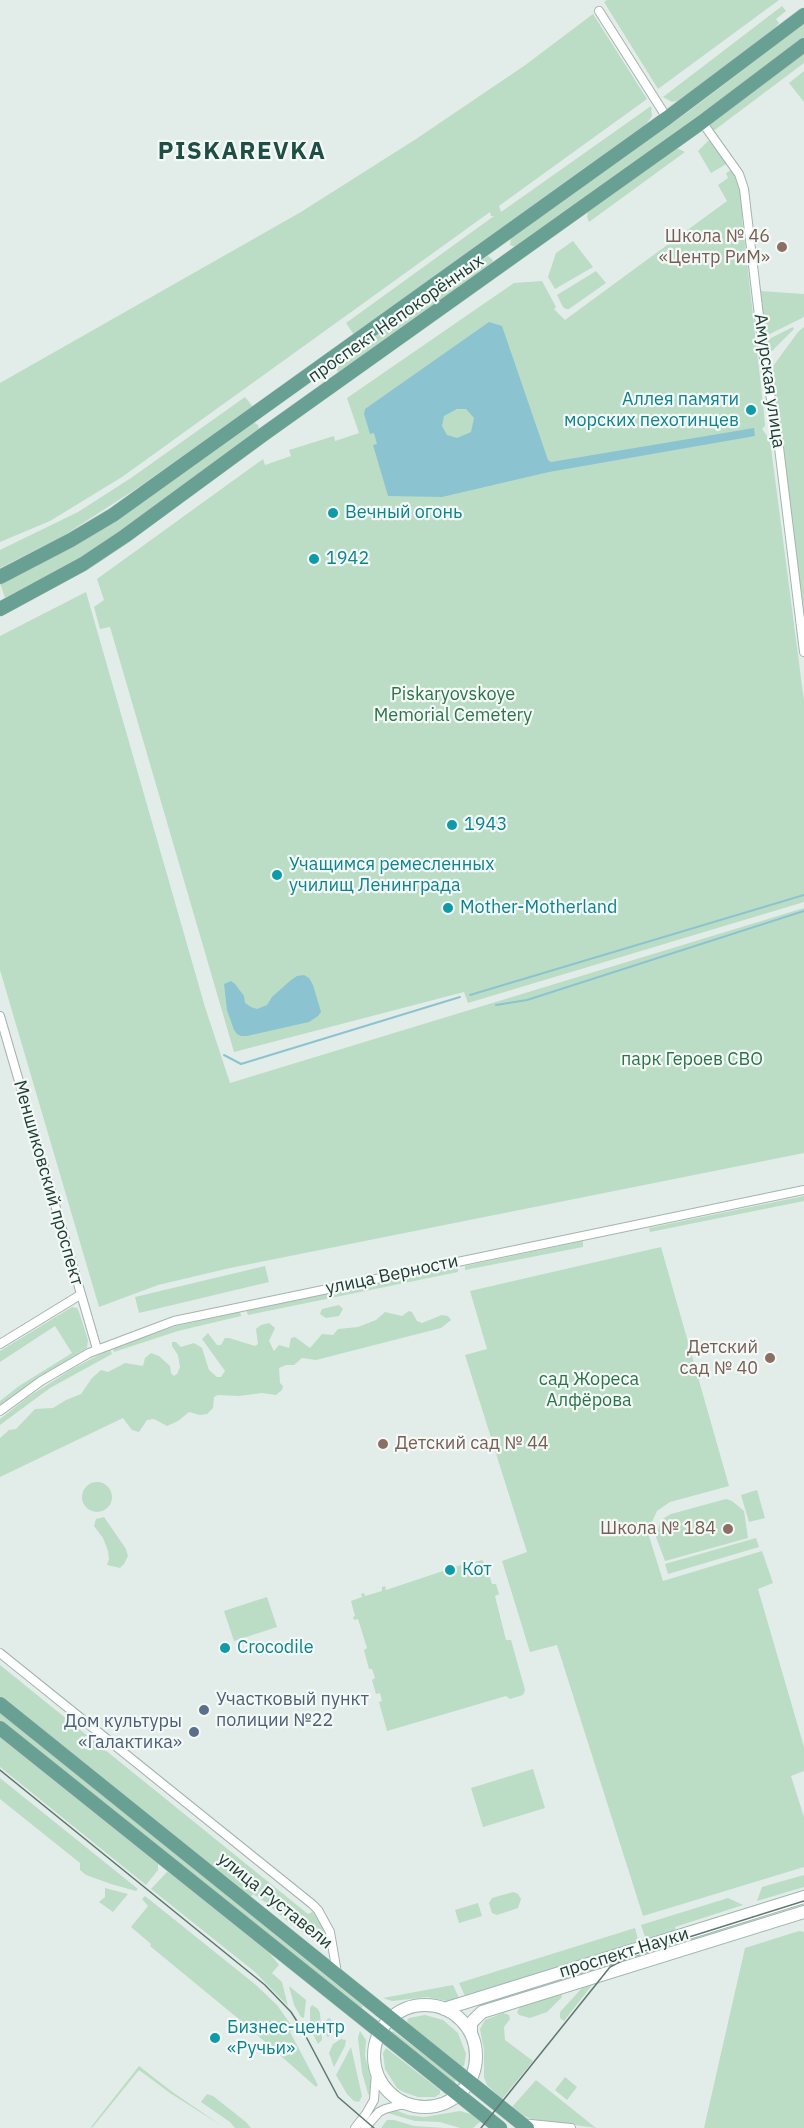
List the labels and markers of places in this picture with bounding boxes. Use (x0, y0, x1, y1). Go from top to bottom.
place label: Школа № 46 «Центр РиМ» (659, 226, 770, 268)
marker: Школа № 46 «Центр РиМ» (775, 240, 789, 254)
place label: Аллея памяти морских пехотинцев (564, 389, 739, 432)
marker: Аллея памяти морских пехотинцев (744, 403, 758, 417)
place label: Вечный огонь (345, 502, 462, 524)
marker: Вечный огонь (326, 506, 340, 520)
place label: 1942 (326, 548, 369, 570)
marker: 1942 (307, 552, 321, 566)
place label: 1943 (464, 814, 507, 836)
marker: 1943 (445, 818, 459, 832)
place label: Учащимся ремесленных училищ Ленинграда (289, 854, 494, 896)
marker: Учащимся ремесленных училищ Ленинграда (270, 868, 284, 882)
place label: Mother-Motherland (460, 897, 617, 919)
marker: Mother-Motherland (441, 901, 455, 915)
place label: Детский сад № 40 (680, 1337, 758, 1380)
marker: Детский сад № 40 (763, 1351, 777, 1365)
place label: Детский сад № 44 (395, 1433, 549, 1455)
marker: Детский сад № 44 (376, 1437, 390, 1451)
place label: Школа № 184 (600, 1518, 716, 1540)
marker: Школа № 184 (721, 1522, 735, 1536)
place label: Кот (462, 1559, 492, 1581)
marker: Кот (443, 1563, 457, 1577)
place label: Crocodile (237, 1637, 314, 1659)
marker: Crocodile (218, 1641, 232, 1655)
place label: Участковый пункт полиции №22 (216, 1689, 369, 1732)
marker: Участковый пункт полиции №22 (197, 1703, 211, 1717)
place label: Дом культуры «Галактика» (64, 1711, 182, 1754)
marker: Дом культуры «Галактика» (187, 1725, 201, 1739)
place label: Бизнес-центр «Ручьи» (227, 2017, 345, 2060)
marker: Бизнес-центр «Ручьи» (208, 2031, 222, 2045)

